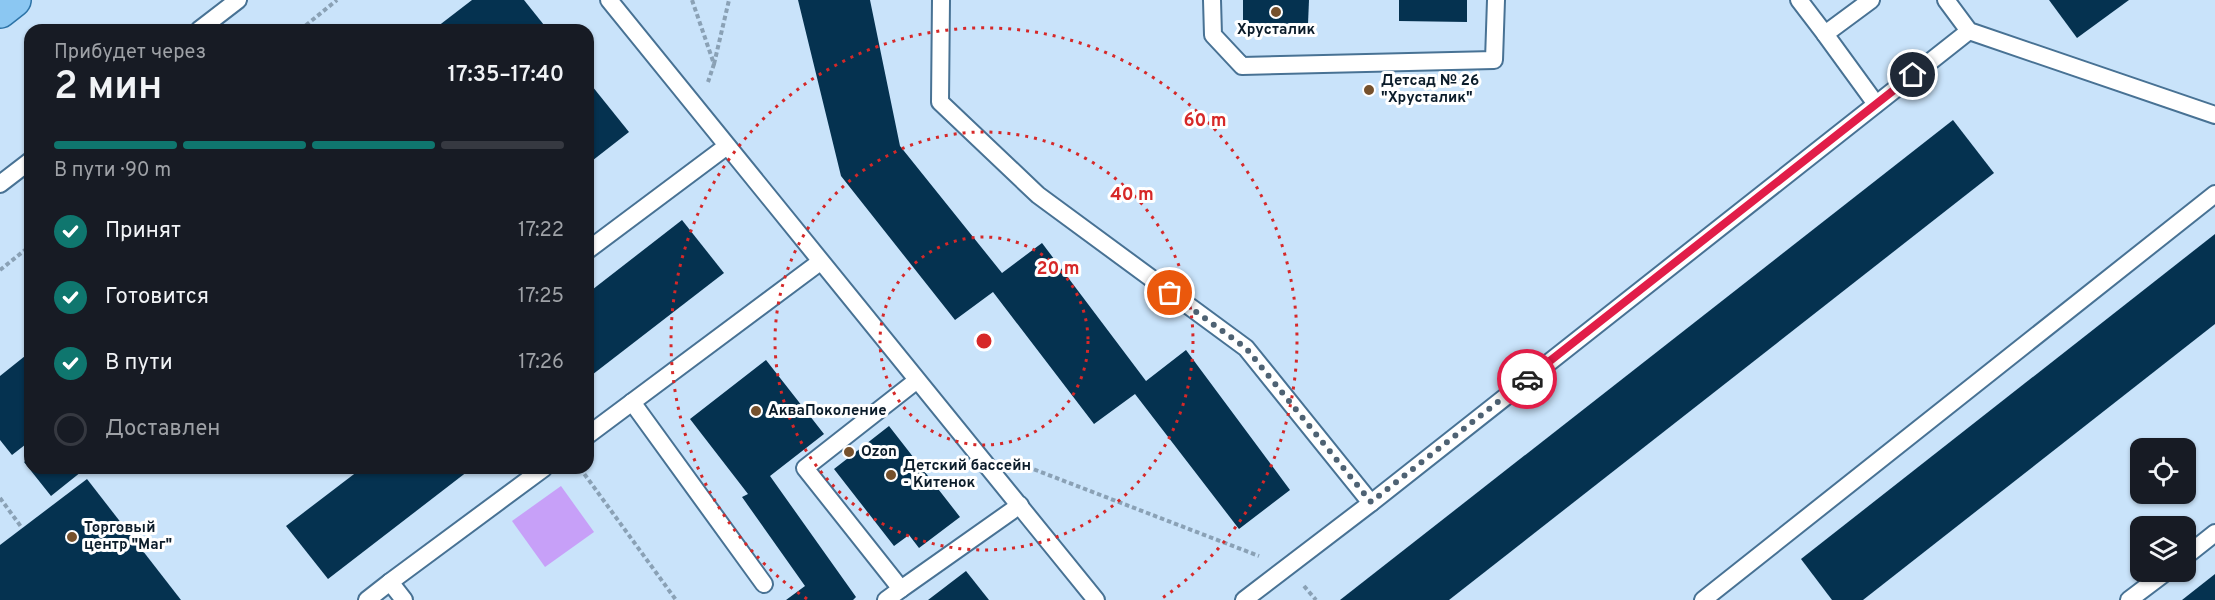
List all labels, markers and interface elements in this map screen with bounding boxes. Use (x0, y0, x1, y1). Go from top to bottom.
marker: Хрусталик (1269, 5, 1283, 19)
place label: Хрусталик (1237, 21, 1315, 40)
text: Прибудет через (54, 40, 206, 66)
pin (1887, 49, 1938, 100)
icon: home (1896, 58, 1929, 91)
text: 17:35–17:40 (447, 62, 564, 89)
text: 2 мин (54, 64, 162, 113)
place label: Детсад № 26 "Хрусталик" (1381, 72, 1479, 108)
marker: Детсад № 26 "Хрусталик" (1362, 83, 1376, 97)
text: 60 m (1183, 110, 1227, 133)
text: В пути · 90 m (54, 158, 171, 184)
text: 40 m (1110, 184, 1154, 207)
icon: check (54, 215, 87, 248)
text: Принят (105, 218, 181, 245)
text: 17:22 (518, 218, 564, 244)
text: 20 m (1036, 258, 1080, 281)
pin (1144, 267, 1195, 318)
icon: bag (1153, 276, 1186, 309)
icon: check (54, 281, 87, 314)
text: Готовится (105, 284, 209, 311)
text: 17:25 (518, 284, 564, 310)
centre of rings (974, 331, 994, 351)
icon: check (54, 347, 87, 380)
courier (1497, 349, 1557, 409)
text: В пути (105, 350, 173, 377)
text: 17:26 (518, 350, 564, 376)
icon: car (1511, 363, 1544, 396)
place label: АкваПоколение (768, 402, 887, 421)
marker: АкваПоколение (749, 404, 763, 418)
text: Доставлен (105, 416, 220, 443)
map controls (2130, 438, 2196, 582)
button: locate (2130, 438, 2196, 504)
place label: Ozon (861, 443, 897, 462)
marker: Ozon (842, 445, 856, 459)
place label: Детский бассейн - Китенок (903, 457, 1031, 493)
marker: Детский бассейн - Китенок (884, 468, 898, 482)
button: layers (2130, 516, 2196, 582)
place label: Торговый центр "Маг" (84, 519, 172, 555)
marker: Торговый центр "Маг" (65, 530, 79, 544)

